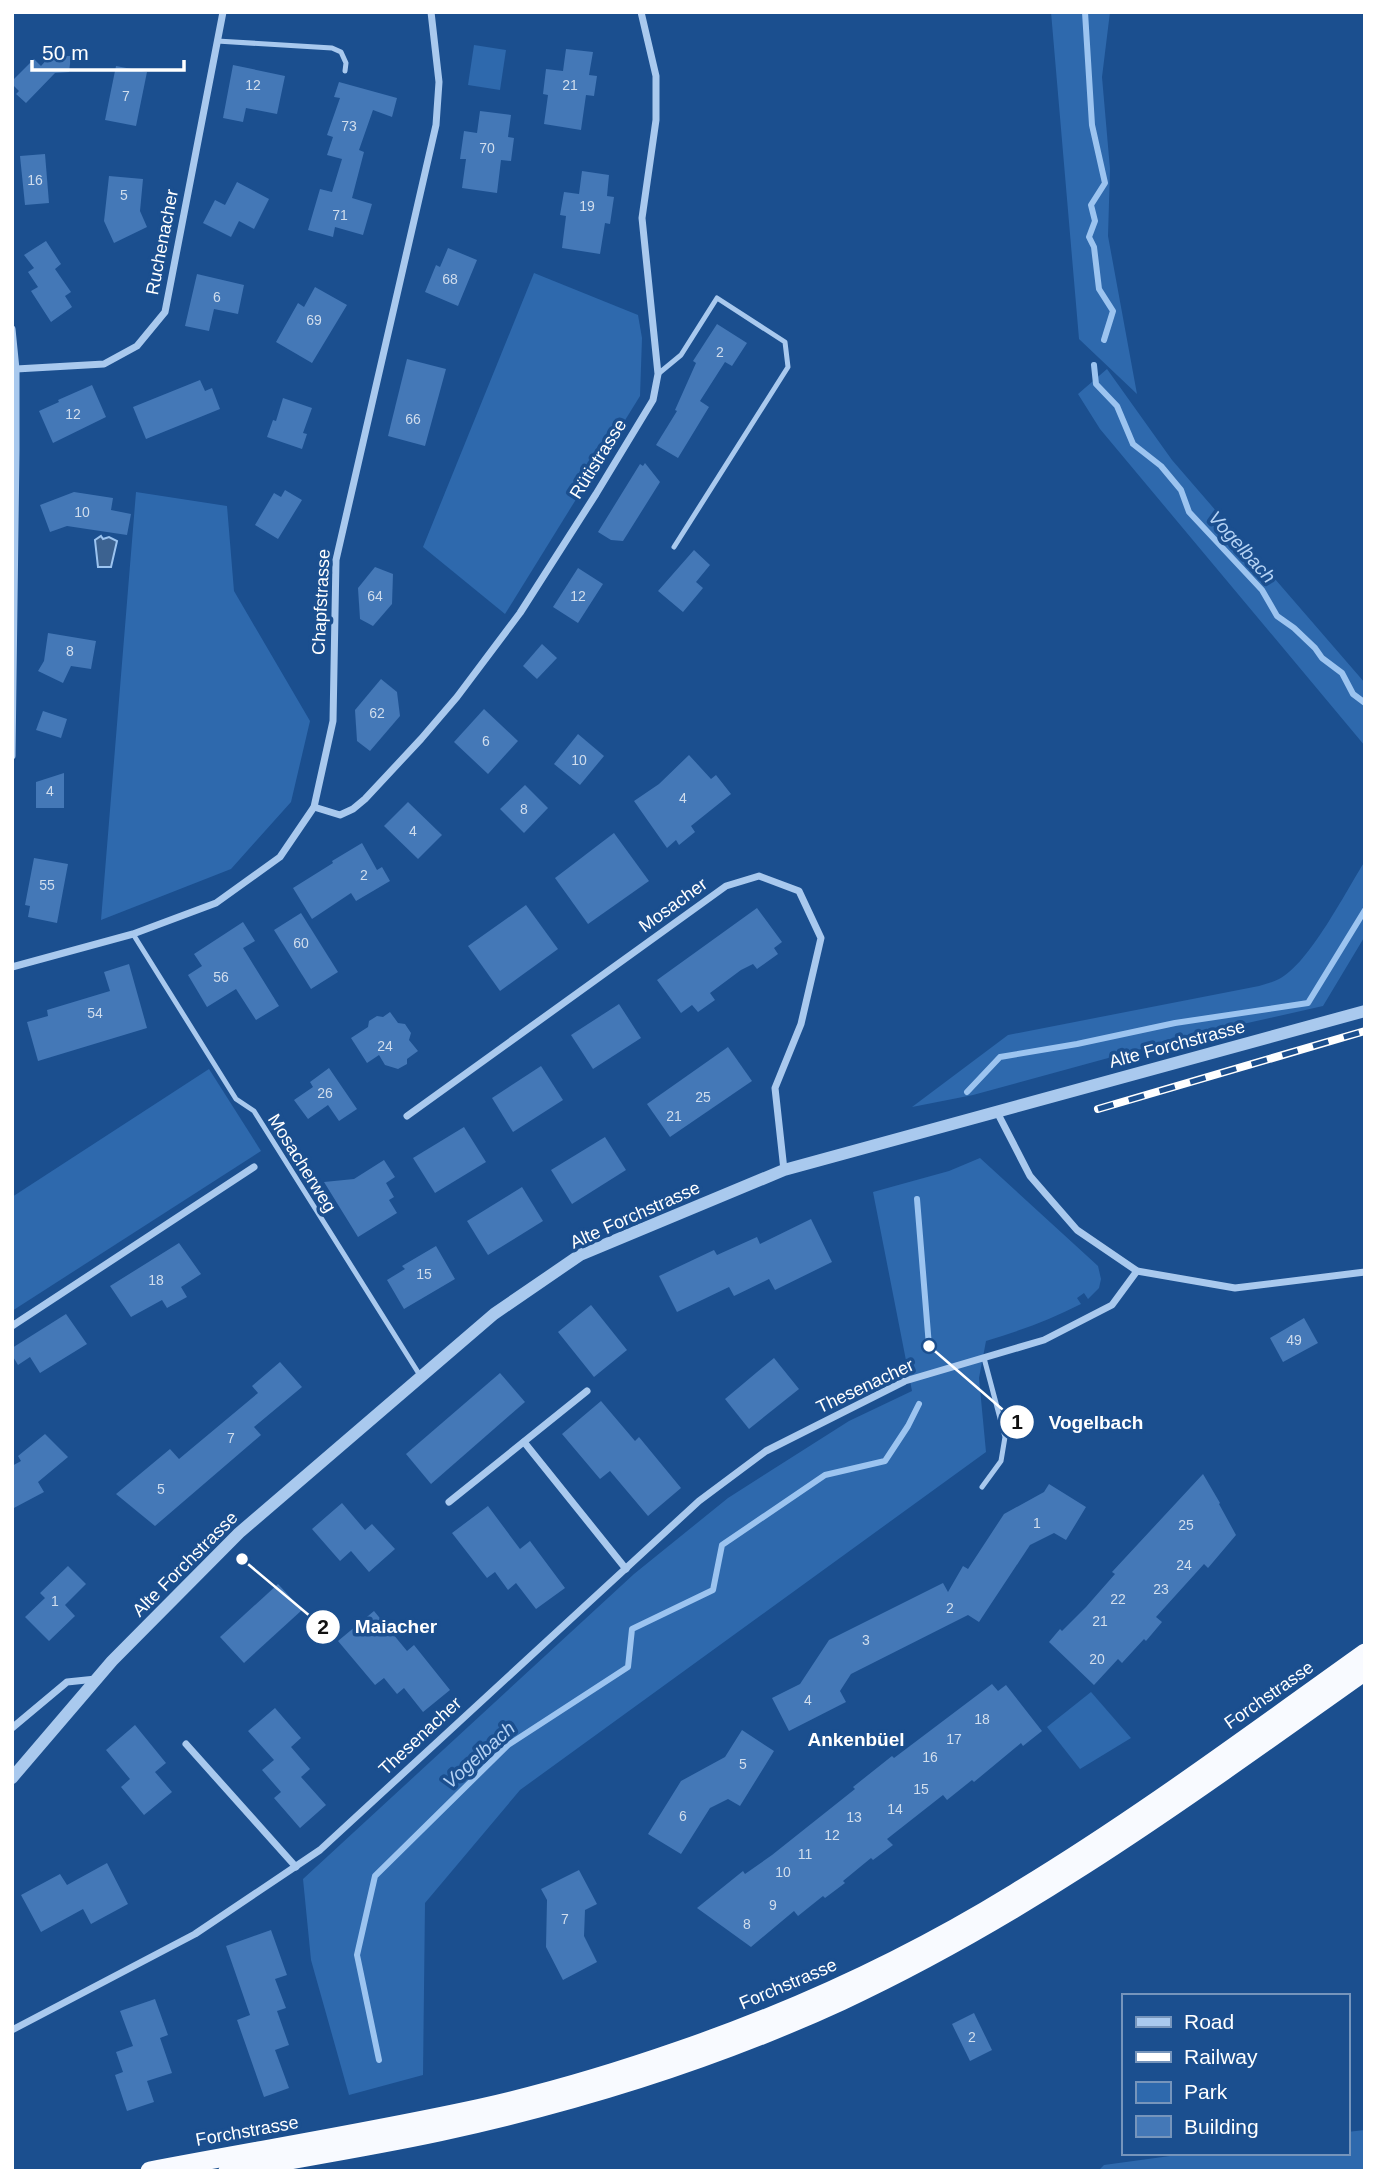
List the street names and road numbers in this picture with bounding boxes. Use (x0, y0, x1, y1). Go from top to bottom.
street label: Ruchenacher (142, 188, 182, 296)
street label: Rütistrasse (566, 416, 630, 502)
street label: Chapfstrasse (308, 549, 334, 655)
street label: Mosacher (635, 874, 711, 936)
street label: Alte Forchstrasse (1107, 1016, 1247, 1072)
street label: Mosacherweg (264, 1110, 340, 1216)
street label: Alte Forchstrasse (567, 1177, 703, 1253)
street label: Thesenacher (813, 1355, 917, 1417)
street label: Alte Forchstrasse (128, 1507, 242, 1621)
street label: Forchstrasse (1221, 1657, 1317, 1733)
street label: Thesenacher (375, 1693, 465, 1779)
street label: Forchstrasse (736, 1954, 840, 2014)
street label: Forchstrasse (194, 2112, 300, 2150)

